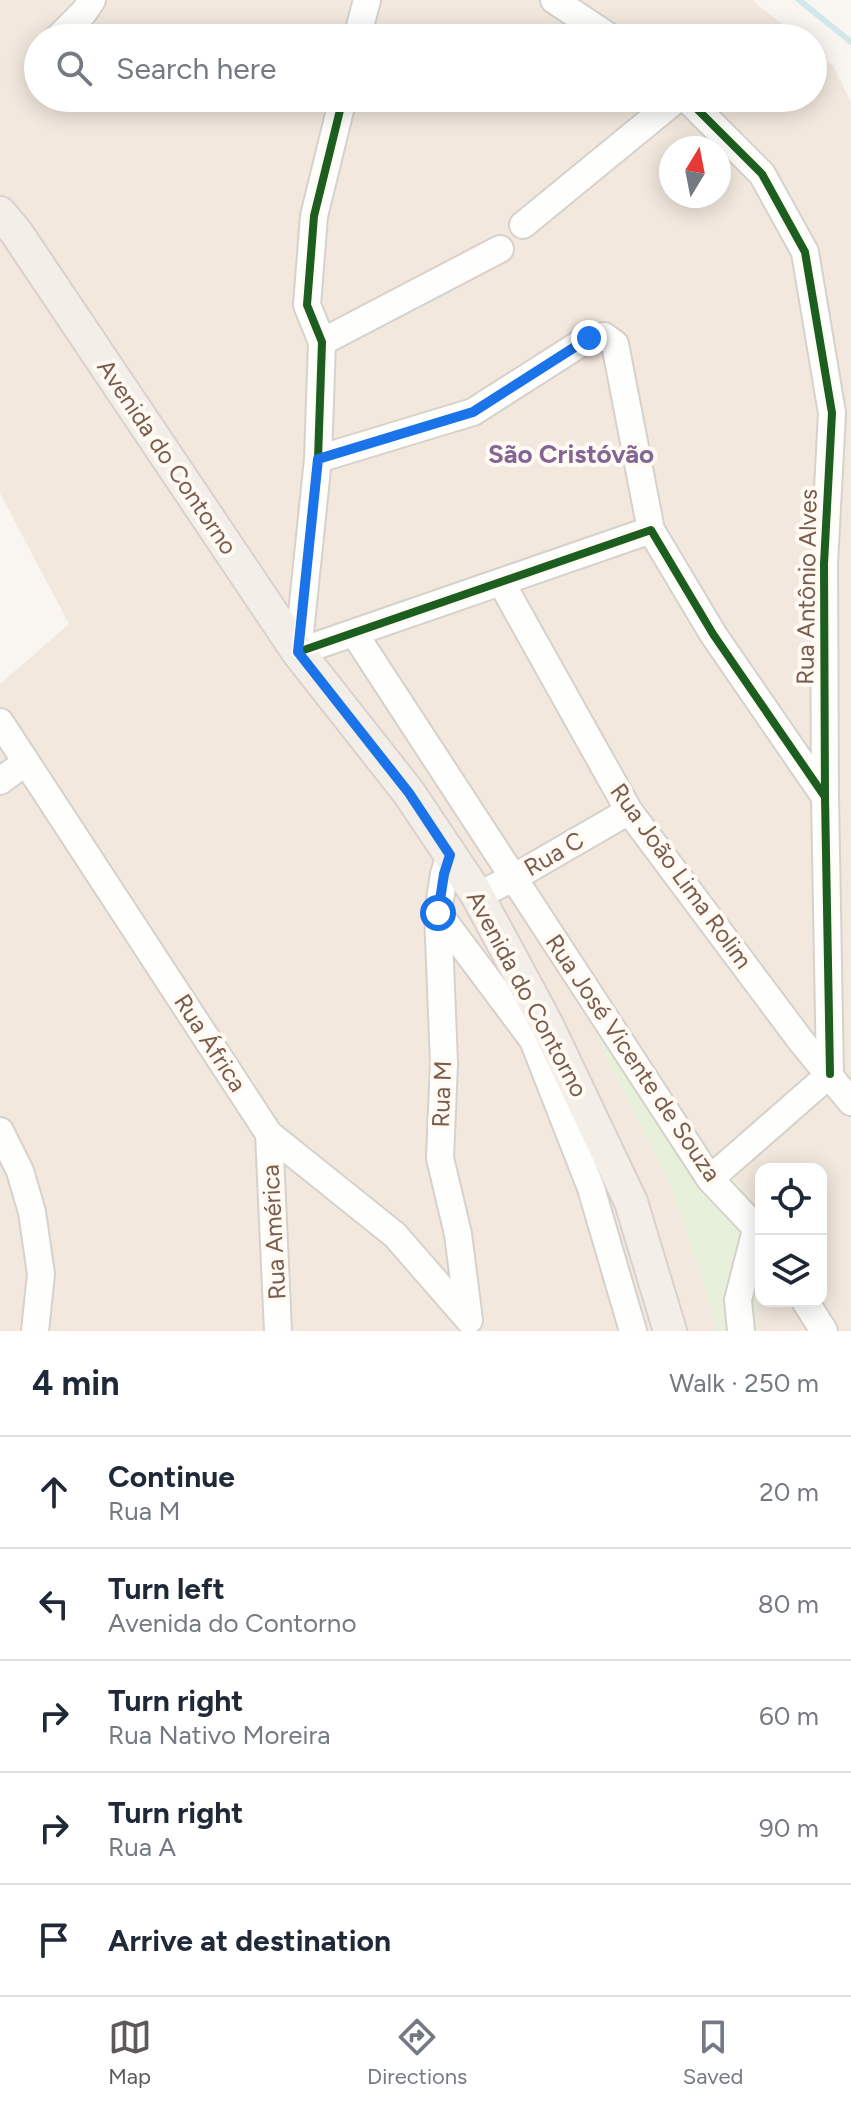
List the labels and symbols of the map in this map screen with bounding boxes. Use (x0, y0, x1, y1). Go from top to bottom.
north arrow (659, 136, 731, 208)
route end (571, 320, 607, 356)
street label: Avenida do Contorno (91, 354, 244, 560)
district label: São Cristóvão (488, 438, 654, 470)
street label: Rua Antônio Alves (790, 489, 823, 685)
street label: Rua João Lima Rolim (604, 777, 758, 974)
street label: Rua C (519, 825, 589, 882)
street label: Avenida do Contorno (461, 886, 594, 1102)
route start (420, 895, 456, 931)
street label: Rua José Vicente de Souza (540, 929, 727, 1187)
street label: Rua África (168, 988, 253, 1097)
street label: Rua M (426, 1060, 457, 1128)
street label: Rua América (255, 1164, 292, 1300)

